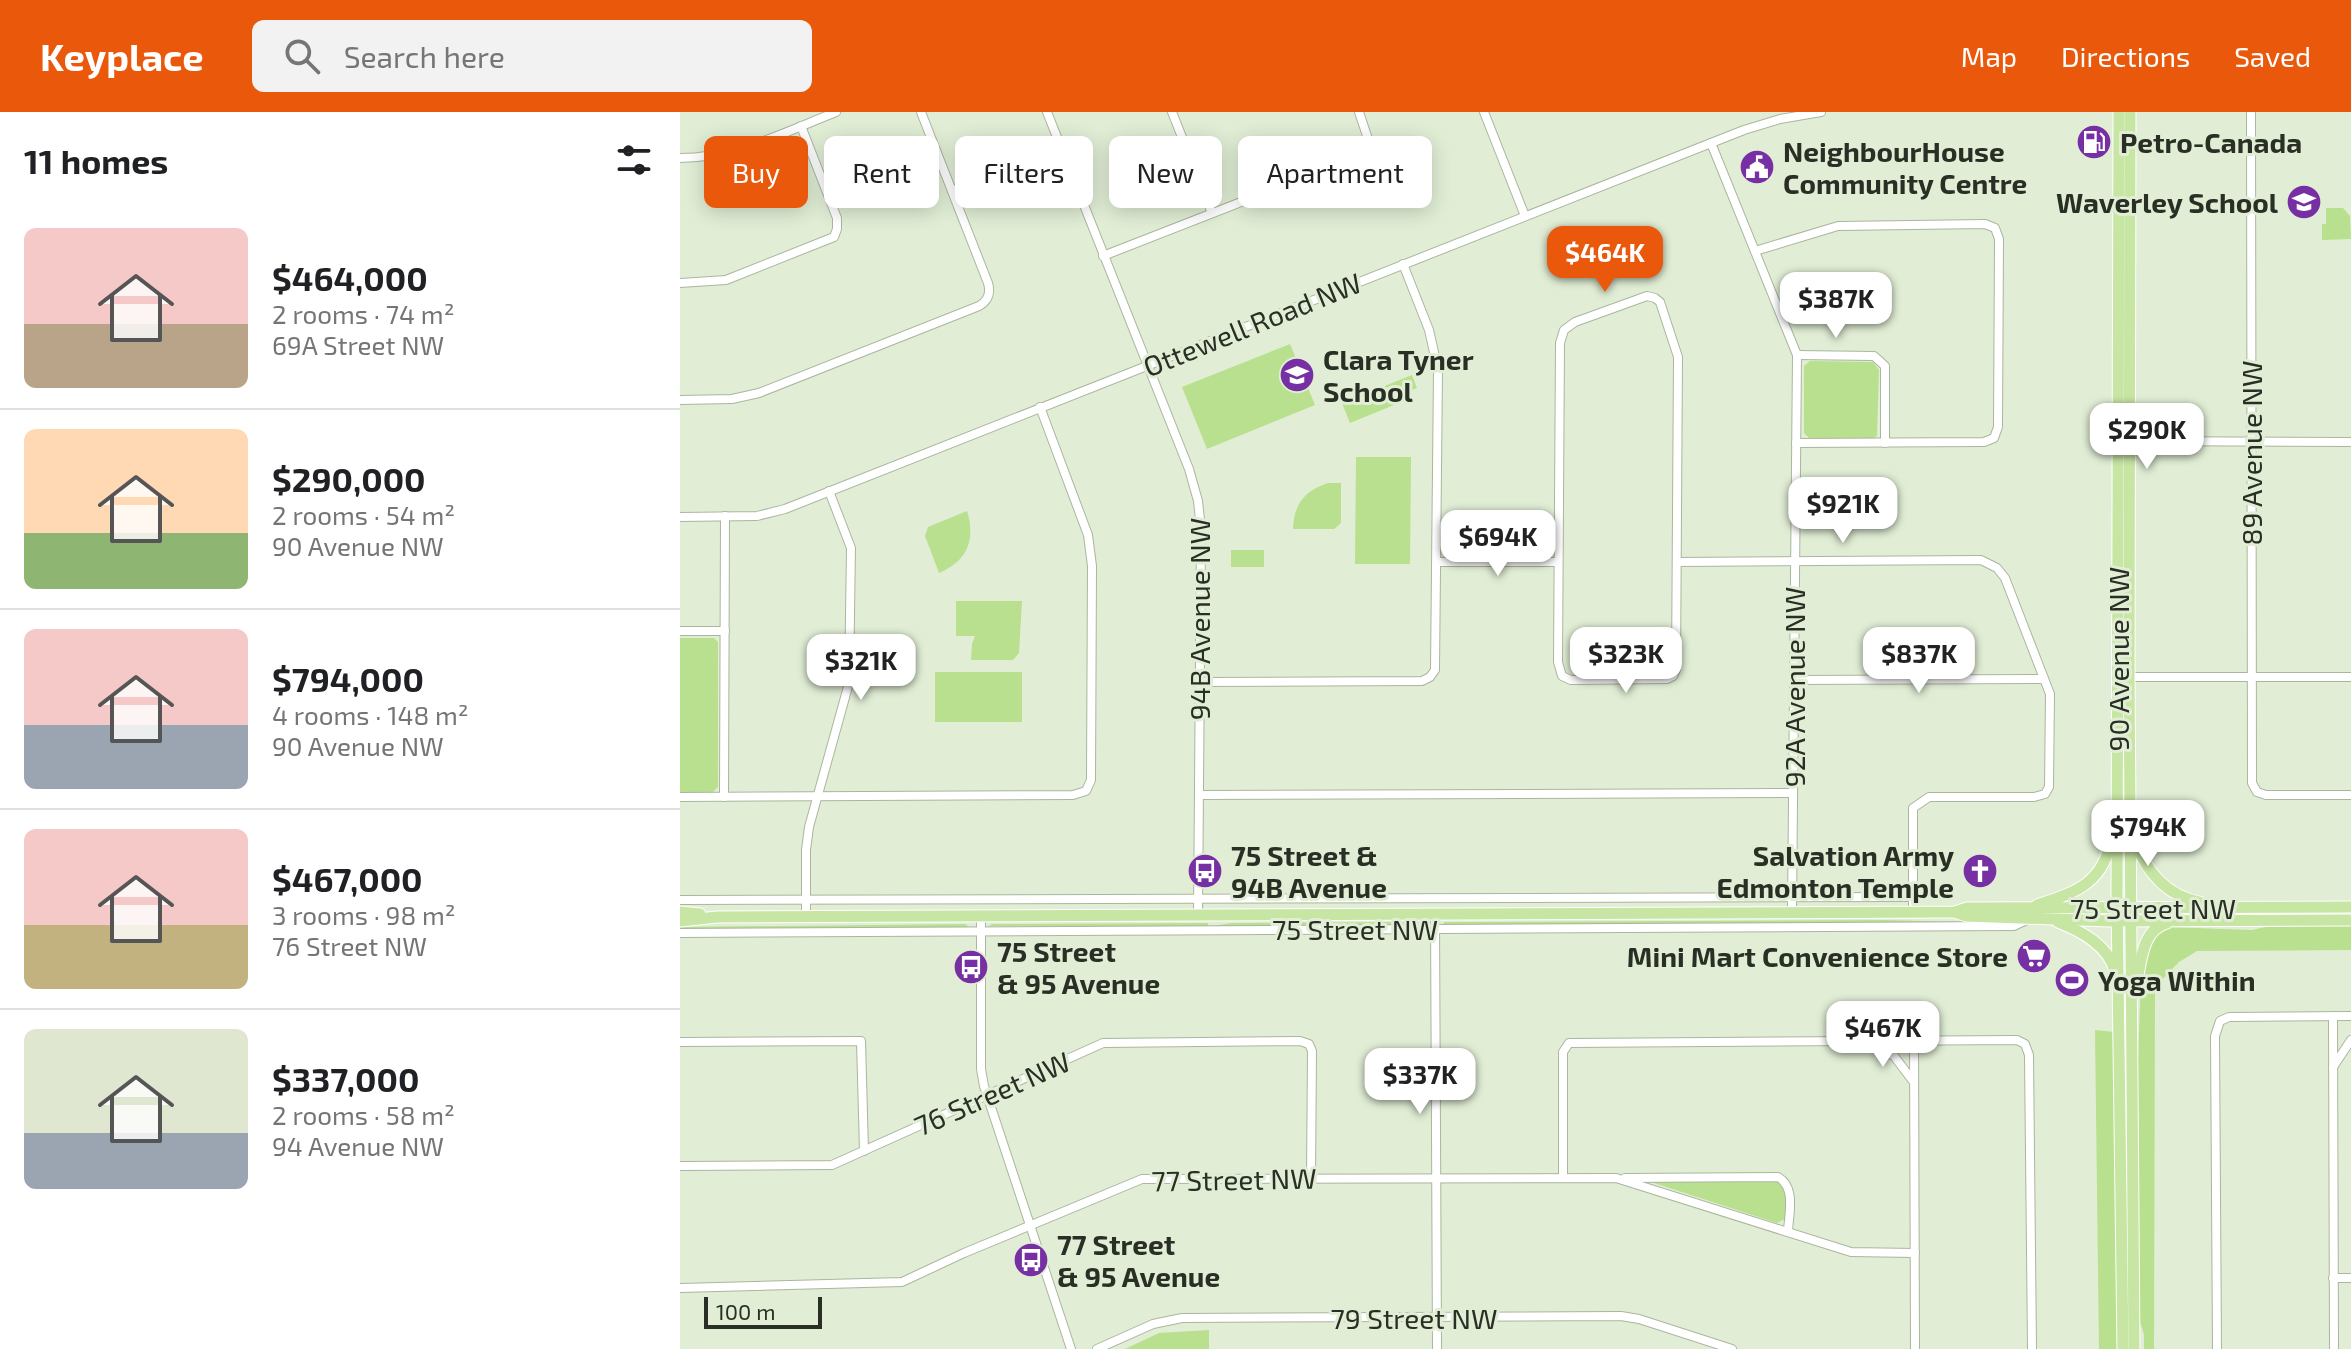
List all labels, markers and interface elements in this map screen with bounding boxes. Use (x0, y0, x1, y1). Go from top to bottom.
search box (252, 20, 812, 92)
text: Keyplace (40, 33, 204, 79)
icon: search (280, 34, 324, 78)
text: Search here (344, 38, 505, 74)
text: Map (1961, 39, 2017, 73)
text: Directions (2061, 39, 2190, 73)
text: Saved (2234, 39, 2311, 73)
fuel station icon: Petro-Canada (2075, 123, 2113, 161)
place label: Petro-Canada (2120, 125, 2302, 159)
place label: NeighbourHouse Community Centre (1783, 134, 2027, 200)
chip: Buy (704, 136, 808, 208)
chip: Rent (824, 136, 939, 208)
chip: Filters (955, 136, 1093, 208)
chip: New (1109, 136, 1222, 208)
chip: Apartment (1238, 136, 1432, 208)
icon: filters (612, 138, 656, 182)
text: 11 homes (24, 140, 168, 181)
public building icon: NeighbourHouse Community Centre (1738, 148, 1776, 186)
school or university icon: Waverley School (2285, 183, 2323, 221)
place label: Waverley School (2056, 185, 2279, 219)
pin: $464K (1549, 226, 1661, 294)
text: $464K (1565, 236, 1645, 267)
text: $464,000 (272, 257, 428, 298)
icon: home (88, 260, 184, 356)
street label: Ottewell Road NW (1138, 265, 1366, 383)
pin: $387K (1780, 272, 1892, 340)
text: $387K (1798, 282, 1874, 313)
text: 2 rooms · 74 m² (272, 298, 454, 329)
text: 69A Street NW (272, 329, 444, 360)
place label: Clara Tyner School (1323, 342, 1474, 408)
school or university icon: Clara Tyner School (1278, 356, 1316, 394)
street label: 89 Avenue NW (2234, 361, 2268, 545)
pin: $290K (2091, 403, 2203, 471)
text: $290K (2108, 413, 2186, 444)
text: $290,000 (272, 458, 426, 499)
icon: home (88, 461, 184, 557)
pin: $921K (1787, 477, 1899, 545)
text: $921K (1806, 487, 1880, 518)
text: 2 rooms · 54 m² (272, 499, 455, 530)
pin: $694K (1442, 510, 1554, 578)
street label: 94B Avenue NW (1182, 518, 1216, 720)
text: $694K (1459, 520, 1537, 551)
text: 90 Avenue NW (272, 530, 444, 561)
street label: 90 Avenue NW (2101, 567, 2135, 751)
street label: 92A Avenue NW (1777, 587, 1811, 787)
pin: $323K (1570, 627, 1682, 695)
pin: $837K (1863, 627, 1975, 695)
pin: $321K (805, 634, 917, 702)
text: $323K (1588, 637, 1664, 668)
text: $837K (1881, 637, 1957, 668)
text: $321K (825, 644, 897, 675)
text: $794,000 (272, 658, 424, 699)
icon: home (88, 661, 184, 757)
text: 4 rooms · 148 m² (272, 699, 469, 730)
text: 90 Avenue NW (272, 730, 444, 761)
pin: $794K (2092, 800, 2204, 868)
text: $794K (2109, 810, 2187, 841)
place label: 75 Street & 94B Avenue (1231, 838, 1387, 904)
place label: Salvation Army Edmonton Temple (1717, 838, 1954, 904)
bus stop icon: 75 Street & 94B Avenue (1186, 852, 1224, 890)
church icon: Salvation Army Edmonton Temple (1961, 852, 1999, 890)
text: $467,000 (272, 858, 423, 899)
icon: home (88, 861, 184, 957)
street label: 75 Street NW (2070, 891, 2236, 925)
text: 3 rooms · 98 m² (272, 899, 456, 930)
street label: 75 Street NW (1272, 912, 1438, 946)
text: 76 Street NW (272, 930, 427, 961)
place label: 75 Street & 95 Avenue (997, 934, 1160, 1000)
supermarket icon: Mini Mart Convenience Store (2015, 937, 2053, 975)
place label: Mini Mart Convenience Store (1627, 939, 2008, 973)
bus stop icon: 75 Street & 95 Avenue (952, 948, 990, 986)
sports icon: Yoga Within (2053, 961, 2091, 999)
place label: Yoga Within (2098, 963, 2255, 997)
pin: $467K (1827, 1001, 1939, 1069)
text: $467K (1844, 1011, 1922, 1042)
street label: 76 Street NW (909, 1044, 1075, 1142)
pin: $337K (1364, 1048, 1476, 1116)
text: $337,000 (272, 1058, 419, 1099)
text: $337K (1383, 1058, 1457, 1089)
icon: home (88, 1061, 184, 1157)
text: 2 rooms · 58 m² (272, 1099, 455, 1130)
text: 94 Avenue NW (272, 1130, 444, 1161)
street label: 77 Street NW (1151, 1161, 1317, 1197)
place label: 77 Street & 95 Avenue (1057, 1227, 1220, 1293)
bus stop icon: 77 Street & 95 Avenue (1012, 1241, 1050, 1279)
scale bar (704, 1293, 822, 1329)
text: 100 m (716, 1298, 775, 1324)
street label: 79 Street NW (1331, 1301, 1497, 1335)

